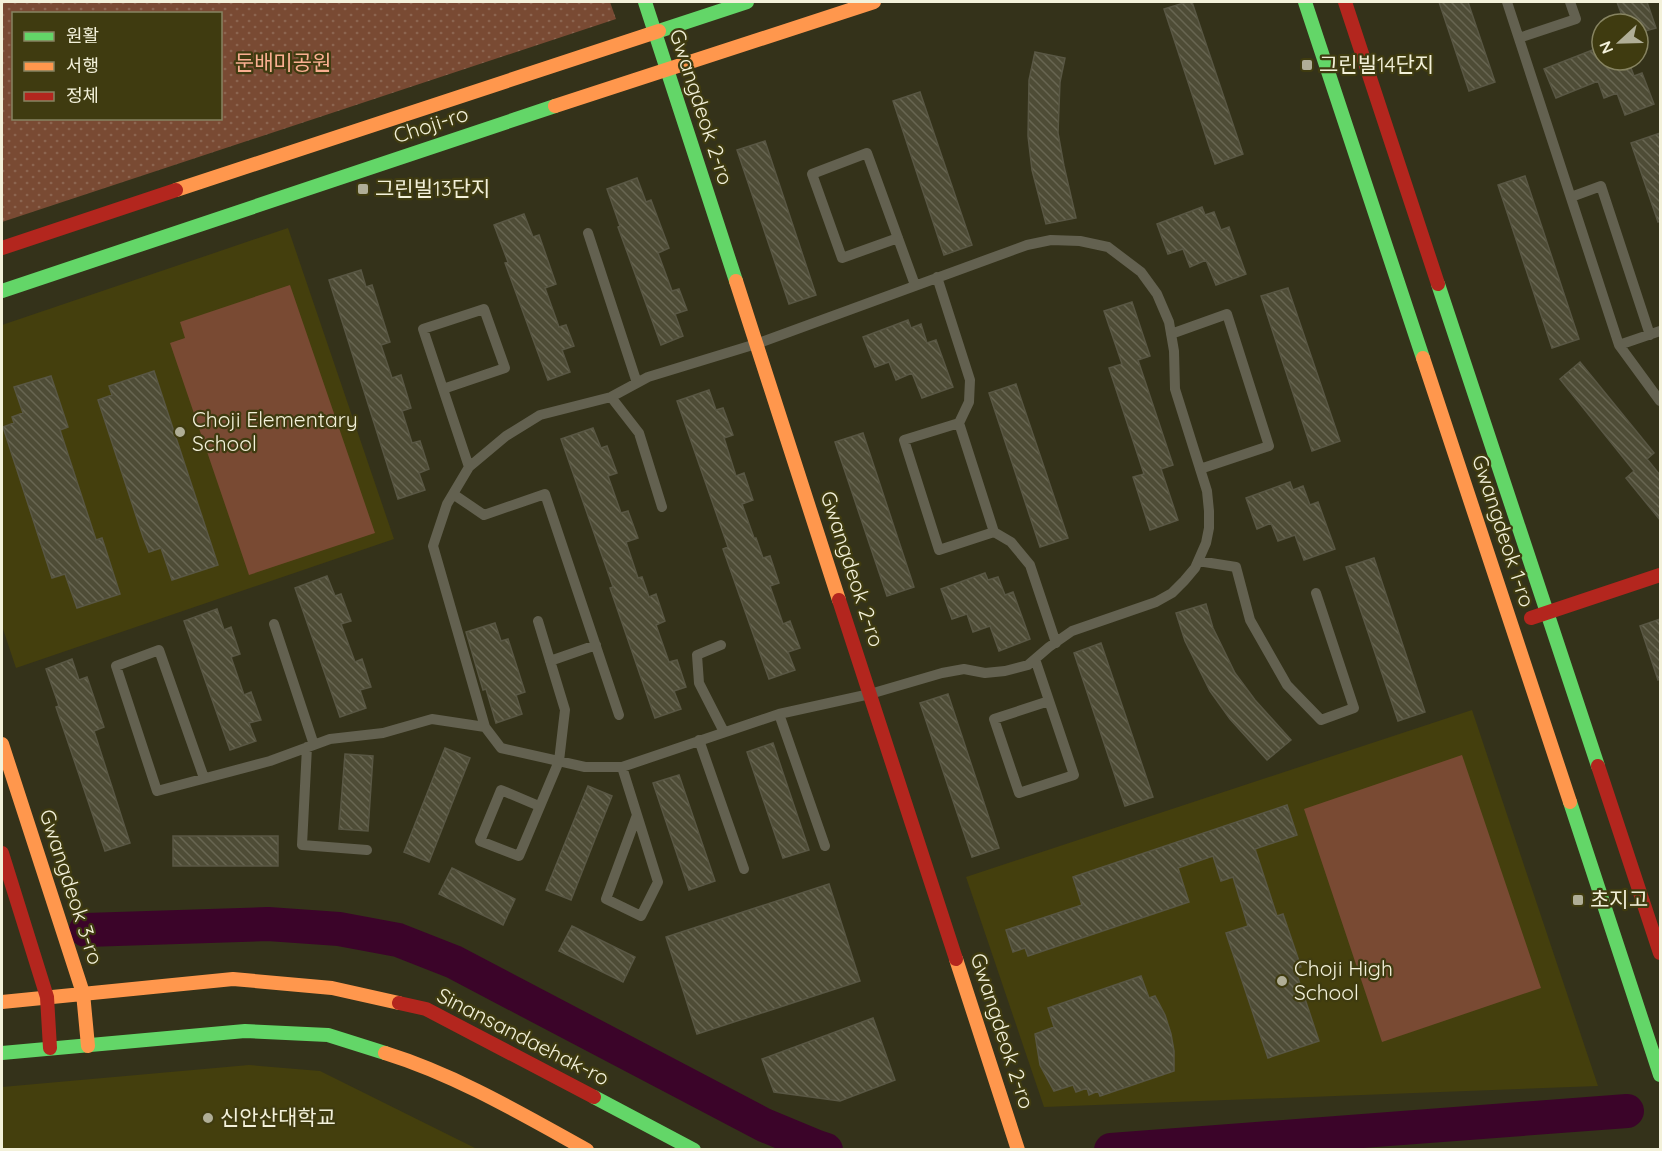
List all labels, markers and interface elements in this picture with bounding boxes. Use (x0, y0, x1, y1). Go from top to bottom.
legend (12, 12, 222, 120)
north arrow (1590, 12, 1650, 72)
text: 원활 (66, 24, 99, 47)
street label: Gwangdeok 2-ro (664, 25, 739, 188)
text: N (1595, 38, 1618, 57)
park label: 둔배미공원 (235, 49, 331, 75)
place label: 그린빌14단지 (1319, 51, 1434, 77)
text: 서행 (66, 54, 99, 77)
marker: 그린빌14단지 (1300, 58, 1314, 72)
text: 정체 (66, 84, 99, 107)
street label: Choji-ro (390, 100, 471, 148)
place label: 그린빌13단지 (375, 175, 490, 201)
marker: 그린빌13단지 (356, 182, 370, 196)
place label: Choji Elementary School (192, 406, 358, 456)
marker: Choji Elementary School (173, 425, 187, 439)
street label: Gwangdeok 1-ro (1467, 451, 1541, 610)
street label: Gwangdeok 2-ro (815, 487, 890, 650)
street label: Gwangdeok 3-ro (35, 806, 109, 968)
place label: 초지고 (1590, 886, 1648, 912)
marker: 초지고 (1571, 893, 1585, 907)
street label: Gwangdeok 2-ro (965, 949, 1040, 1112)
place label: Choji High School (1294, 955, 1393, 1005)
marker: Choji High School (1275, 974, 1289, 988)
street label: Sinansandaehak-ro (433, 981, 614, 1091)
place label: 신안산대학교 (220, 1104, 336, 1130)
marker: 신안산대학교 (201, 1111, 215, 1125)

